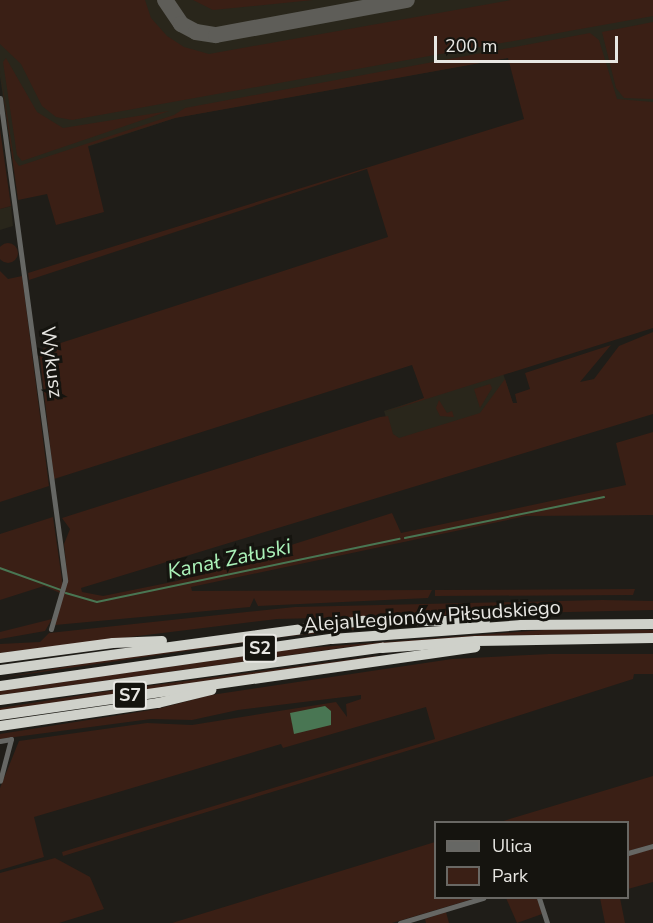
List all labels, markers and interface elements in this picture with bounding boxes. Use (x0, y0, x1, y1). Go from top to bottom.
scale bar (437, 24, 622, 62)
text: 200 m (445, 34, 497, 58)
street label: Wykusz (36, 325, 68, 399)
water label: Kanał Załuski (165, 534, 293, 584)
street label: Aleja Legionów Piłsudskiego (302, 595, 562, 637)
road number: S2 (242, 633, 278, 663)
road number: S7 (112, 680, 148, 710)
legend (434, 821, 629, 899)
text: Ulica (492, 834, 532, 858)
text: Park (492, 864, 528, 888)

